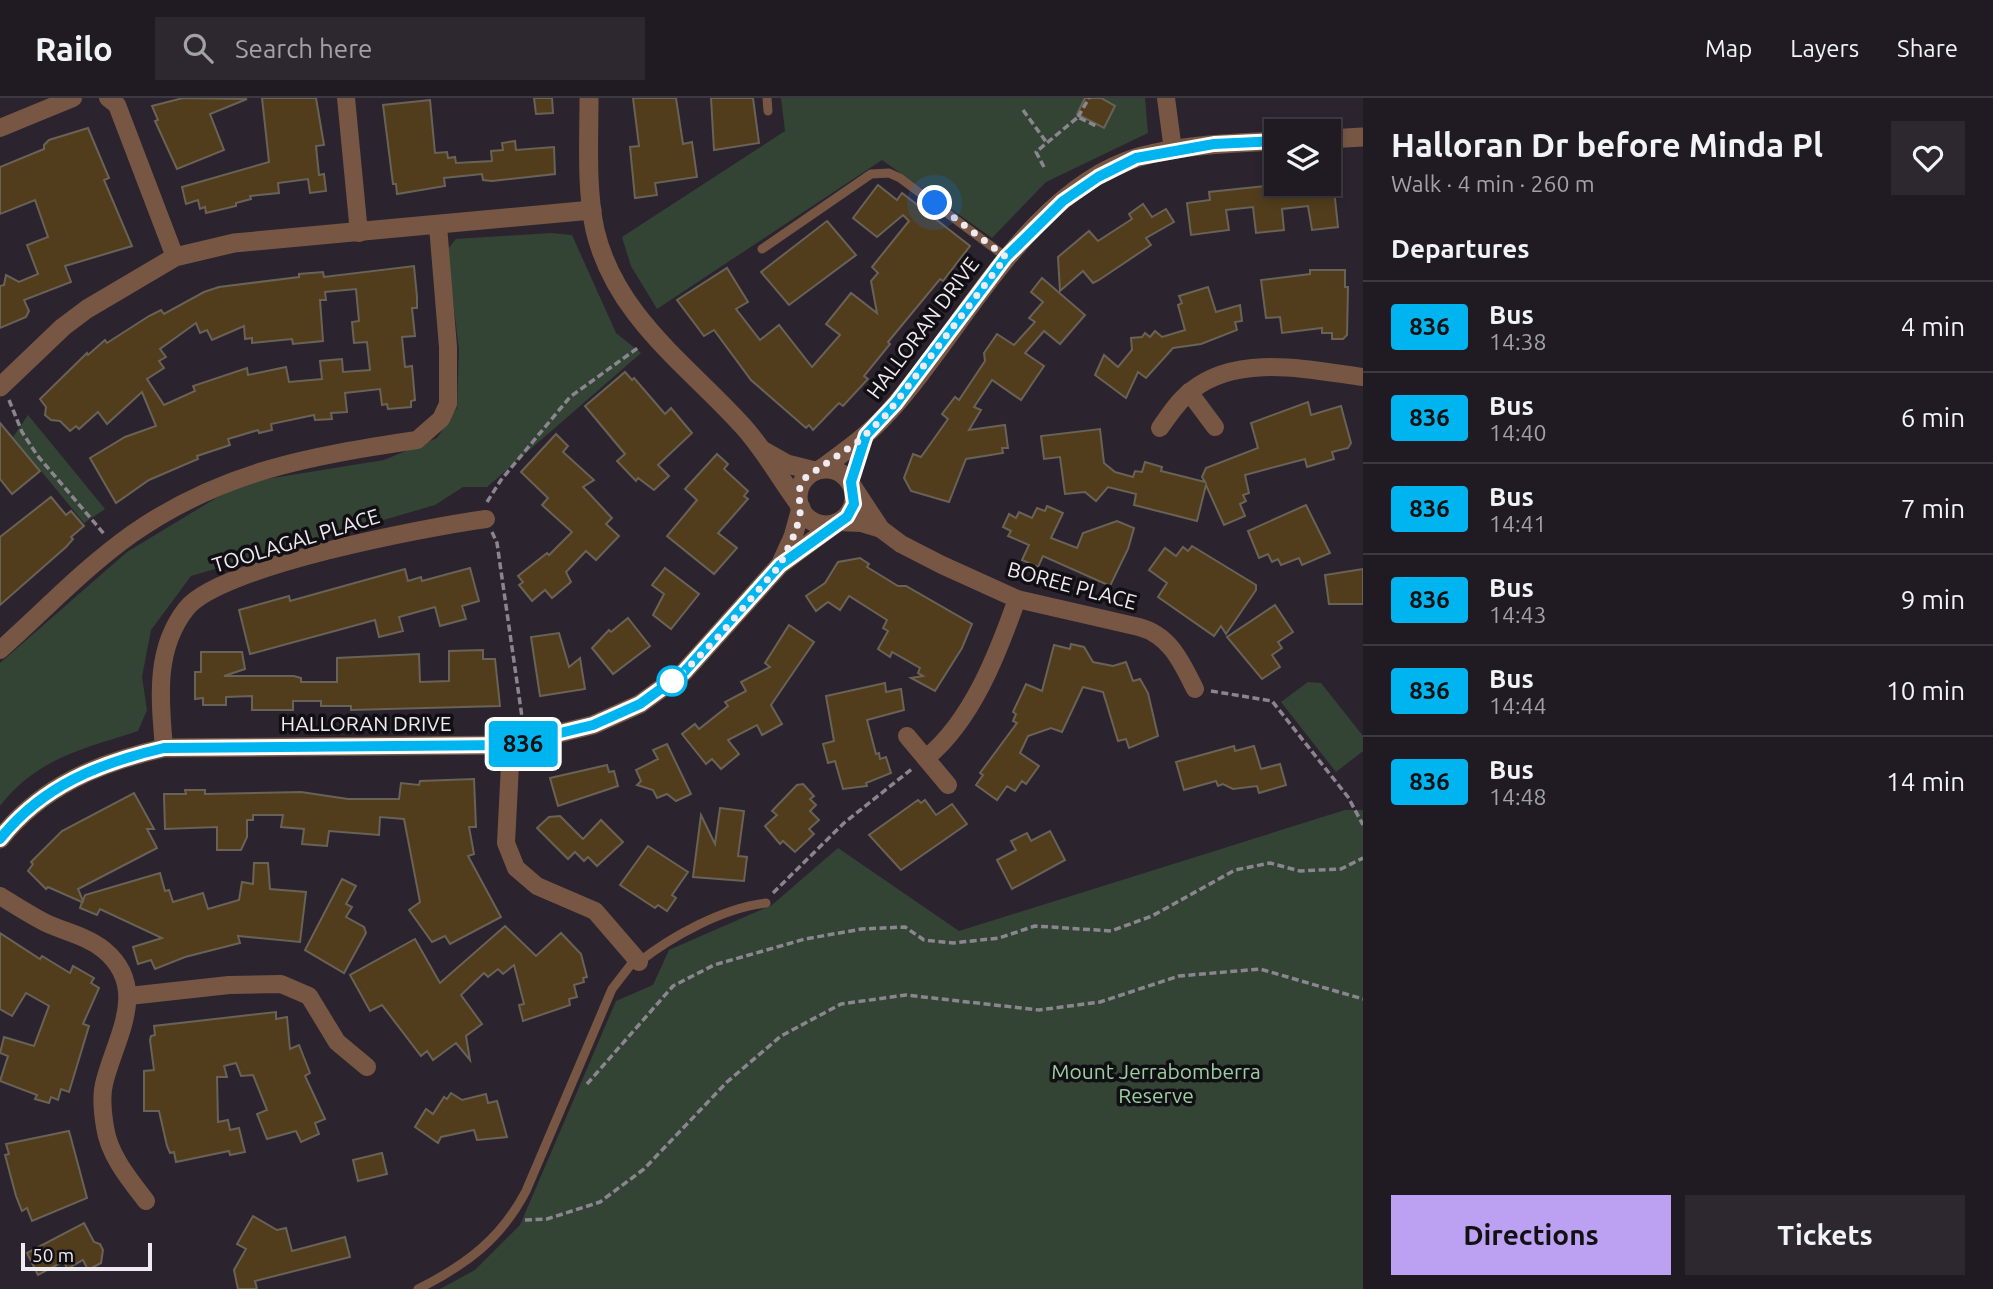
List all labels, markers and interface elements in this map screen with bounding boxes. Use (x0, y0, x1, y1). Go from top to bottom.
search box (155, 17, 645, 80)
icon: search (179, 29, 217, 67)
text: Railo (35, 30, 113, 67)
text: Search here (235, 34, 372, 63)
text: Map (1705, 35, 1752, 62)
text: Layers (1790, 35, 1859, 62)
text: Share (1897, 35, 1958, 62)
map controls (1264, 119, 1341, 196)
button: layers (1264, 119, 1341, 196)
button: heart (1891, 121, 1965, 195)
text: Halloran Dr before Minda Pl (1391, 126, 1823, 163)
text: Walk · 4 min · 260 m (1391, 171, 1595, 196)
your location (917, 185, 952, 220)
text: Departures (1391, 234, 1529, 263)
street label: HALLORAN DRIVE (861, 252, 983, 403)
text: Bus (1489, 300, 1534, 329)
text: 4 min (1901, 312, 1965, 341)
text: 836 (1409, 313, 1450, 340)
text: 14:38 (1489, 329, 1547, 354)
text: Bus (1489, 391, 1534, 420)
text: 6 min (1901, 403, 1965, 432)
text: 836 (1409, 404, 1450, 431)
text: 14:40 (1489, 420, 1547, 445)
text: Bus (1489, 482, 1534, 511)
text: 7 min (1901, 494, 1965, 523)
text: 836 (1409, 495, 1450, 522)
street label: TOOLAGAL PLACE (209, 503, 382, 577)
text: 14:41 (1489, 511, 1547, 536)
street label: BOREE PLACE (1005, 556, 1140, 614)
text: Bus (1489, 573, 1534, 602)
text: 9 min (1901, 585, 1965, 614)
text: 836 (1409, 586, 1450, 613)
text: 14:43 (1489, 602, 1547, 627)
text: Bus (1489, 664, 1534, 693)
unlabelled marker (657, 666, 687, 696)
text: 10 min (1886, 676, 1965, 705)
text: 836 (1409, 677, 1450, 704)
text: 14:44 (1489, 693, 1547, 718)
street label: HALLORAN DRIVE (281, 711, 451, 735)
line badge: 836 (483, 721, 563, 767)
text: 836 (503, 730, 543, 757)
text: Bus (1489, 755, 1534, 784)
text: 14 min (1886, 767, 1965, 796)
text: 836 (1409, 768, 1450, 795)
text: 14:48 (1489, 784, 1547, 809)
park label: Mount Jerrabomberra Reserve (1051, 1059, 1261, 1107)
button: Directions (1391, 1195, 1671, 1275)
button: Tickets (1685, 1195, 1965, 1275)
scale bar (21, 1240, 152, 1272)
text: 50 m (32, 1244, 74, 1266)

